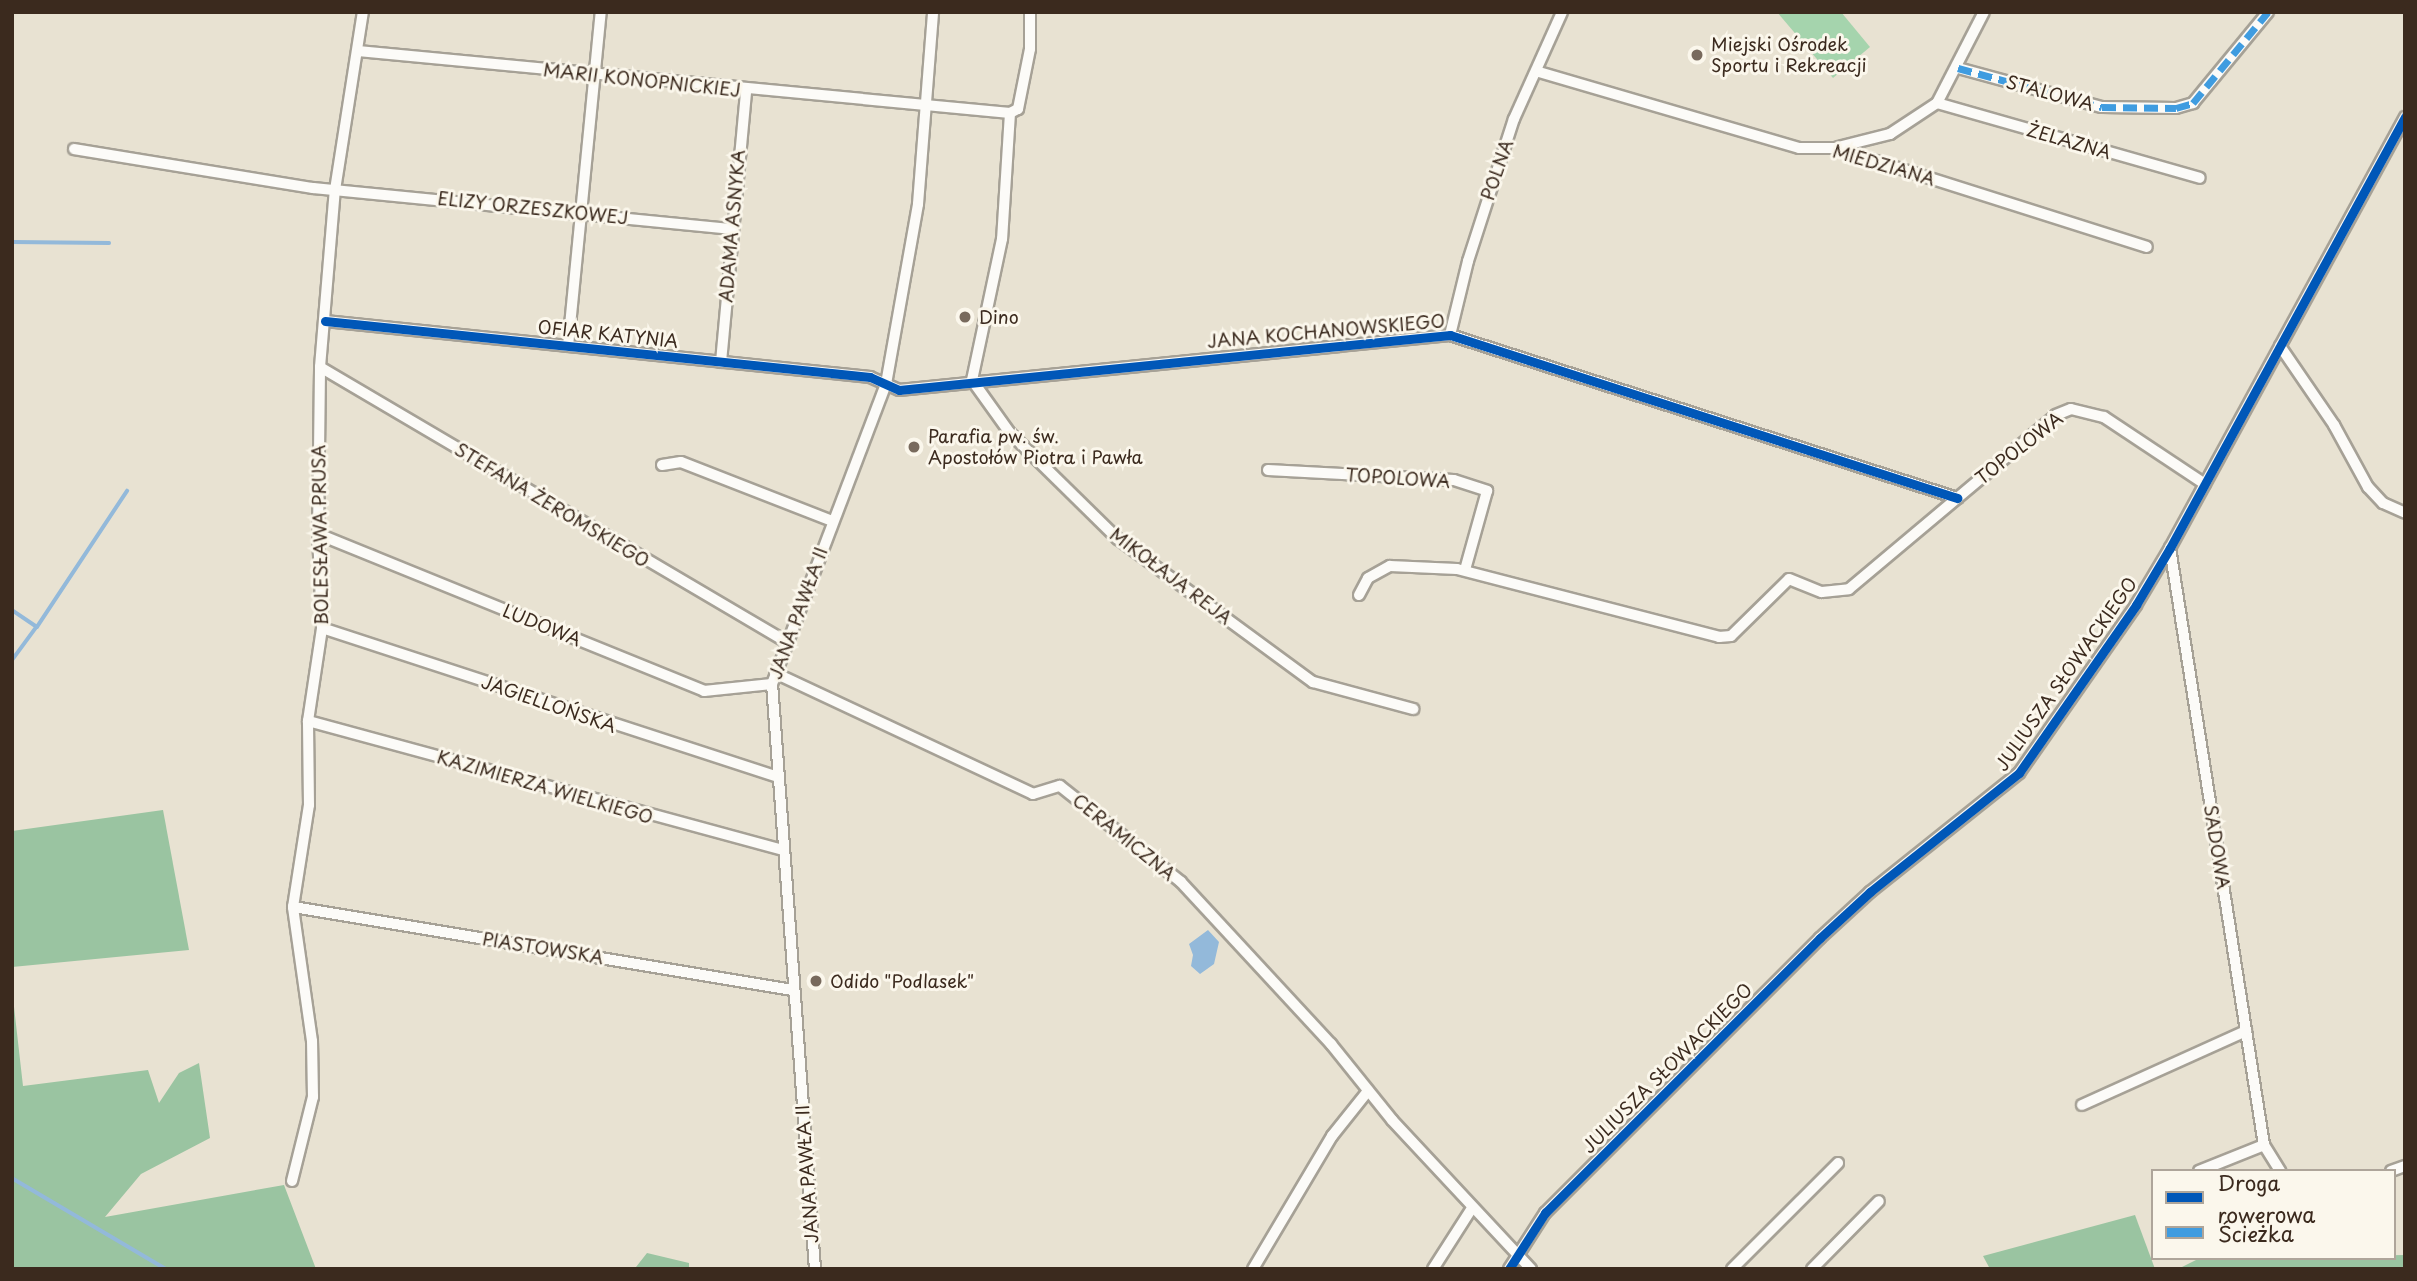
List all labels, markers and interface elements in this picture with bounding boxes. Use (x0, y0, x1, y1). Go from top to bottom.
place label: Miejski Ośrodek Sportu i Rekreacji (1711, 34, 1866, 76)
marker: Miejski Ośrodek Sportu i Rekreacji (1689, 47, 1705, 63)
street label: MARII KONOPNICKIEJ (542, 59, 742, 101)
street label: STALOWA (2004, 71, 2096, 115)
street label: ŻELAZNA (2024, 119, 2114, 163)
street label: POLNA (1477, 137, 1517, 203)
street label: MIEDZIANA (1830, 140, 1938, 190)
street label: ADAMA ASNYKA (715, 149, 749, 303)
street label: ELIZY ORZESZKOWEJ (437, 187, 629, 229)
place label: Dino (979, 306, 1019, 328)
marker: Dino (957, 309, 973, 325)
street label: JANA KOCHANOWSKIEGO (1207, 310, 1445, 352)
street label: OFIAR KATYNIA (536, 316, 680, 352)
street label: TOPOLOWA (1971, 407, 2067, 489)
place label: Parafia pw. św. Apostołów Piotra i Pawła (928, 426, 1144, 468)
street label: STEFANA ŻEROMSKIEGO (450, 438, 654, 572)
marker: Parafia pw. św. Apostołów Piotra i Pawła (906, 439, 922, 455)
street label: BOLESŁAWA PRUSA (308, 444, 332, 626)
street label: TOPOLOWA (1345, 464, 1451, 492)
street label: MIKOŁAJA REJA (1105, 523, 1237, 629)
street label: JANA PAWŁA II (764, 544, 832, 682)
street label: JULIUSZA SŁOWACKIEGO (1990, 572, 2142, 776)
street label: LUDOWA (500, 599, 584, 651)
street label: JAGIELLOŃSKA (479, 671, 619, 737)
street label: KAZIMIERZA WIELKIEGO (434, 746, 656, 828)
street label: CERAMICZNA (1068, 789, 1180, 885)
street label: SADOWA (2200, 803, 2234, 891)
street label: PIASTOWSKA (481, 928, 605, 968)
place label: Odido "Podlasek" (830, 970, 975, 992)
marker: Odido "Podlasek" (808, 973, 824, 989)
street label: JULIUSZA SŁOWACKIEGO (1577, 978, 1757, 1158)
street label: JANA PAWŁA II (791, 1104, 823, 1244)
text: Droga rowerowa (2218, 1166, 2315, 1230)
legend (2151, 1169, 2396, 1260)
text: Ścieżka (2218, 1217, 2294, 1249)

